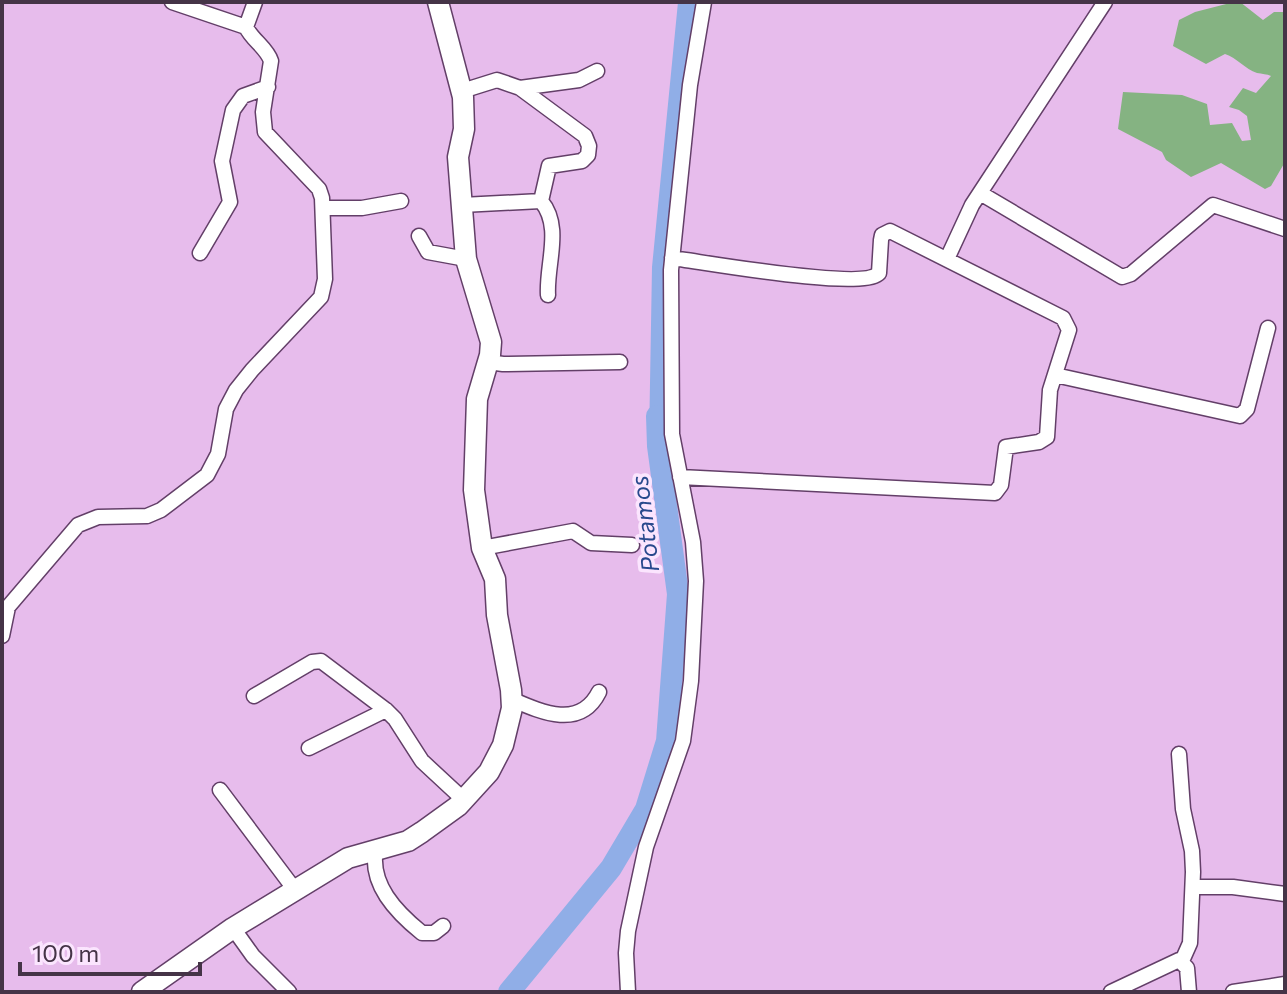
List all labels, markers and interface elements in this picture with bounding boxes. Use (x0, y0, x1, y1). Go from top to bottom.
water label: Potamos (624, 474, 664, 574)
scale bar (20, 926, 200, 976)
text: 100 m (32, 938, 99, 967)

